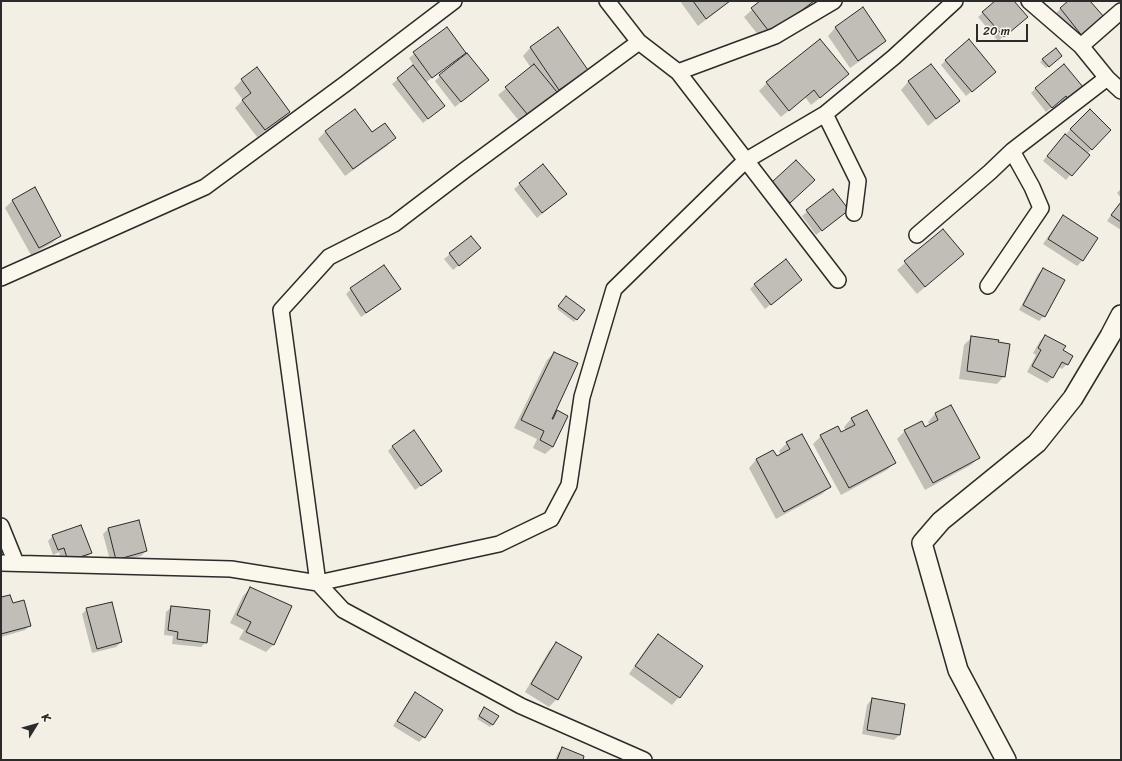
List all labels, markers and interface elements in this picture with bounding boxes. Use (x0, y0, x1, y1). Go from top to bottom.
scale bar (978, 16, 1030, 42)
text: 20 m (983, 20, 1010, 42)
north arrow (16, 705, 56, 745)
text: K (36, 709, 56, 726)

